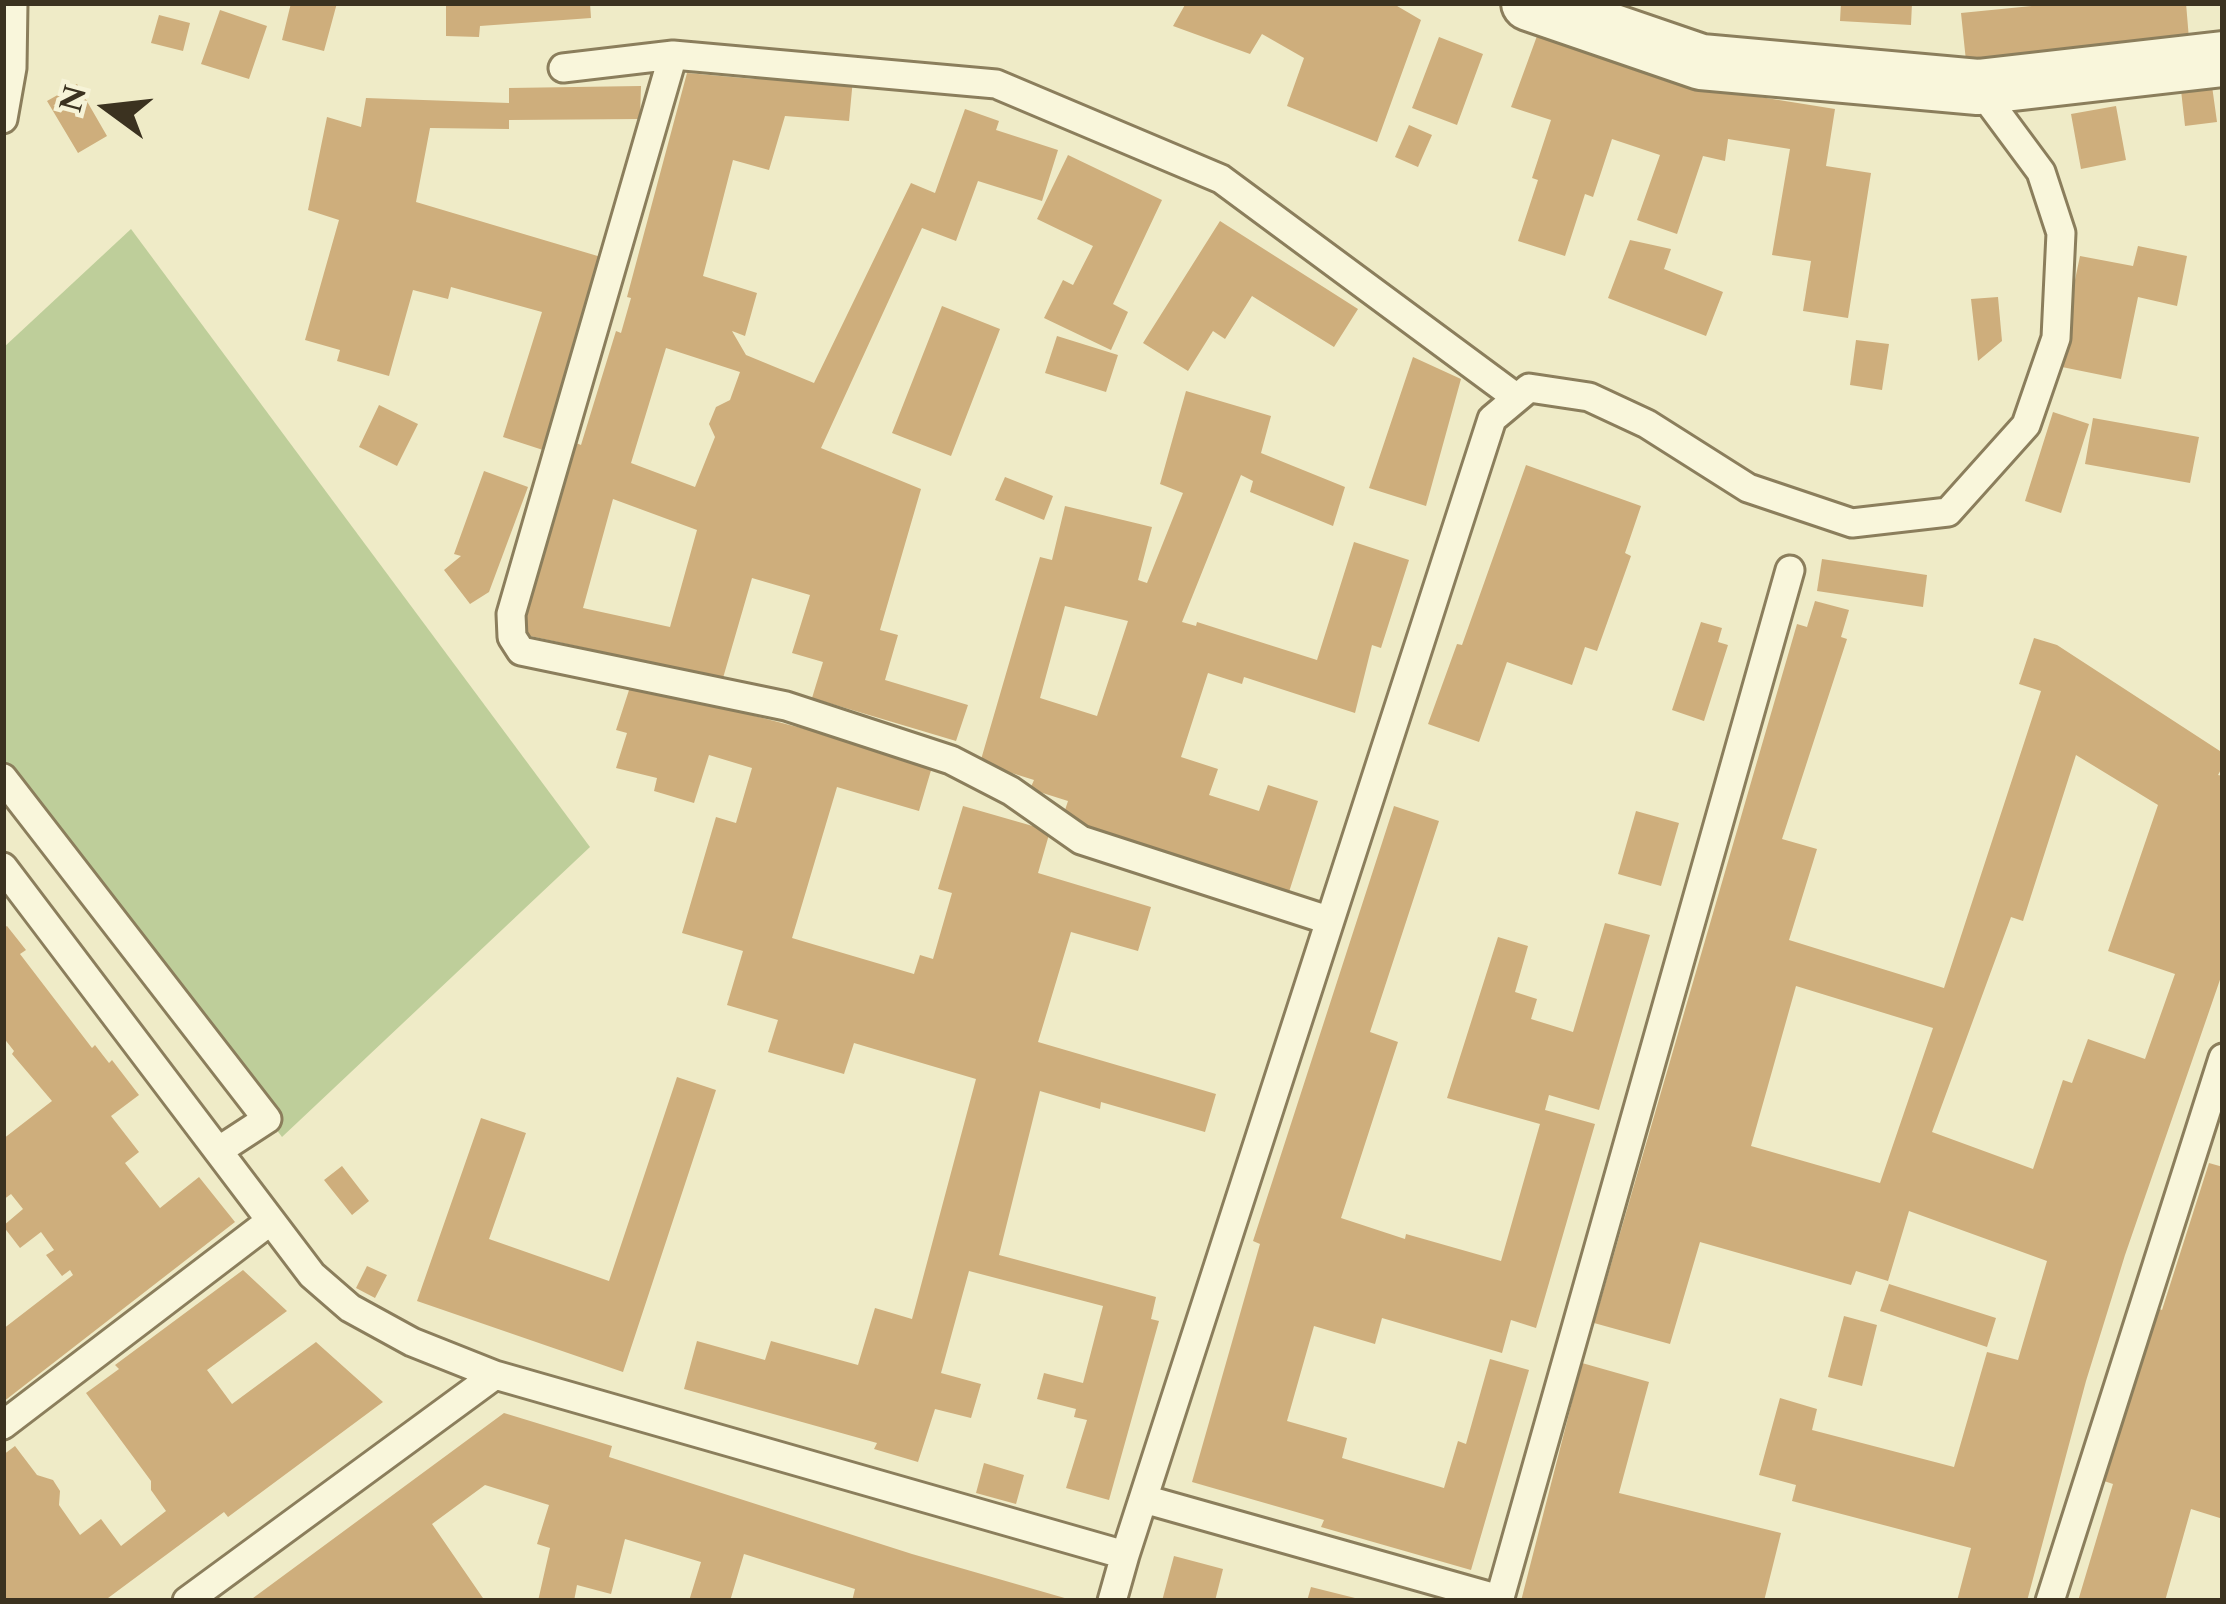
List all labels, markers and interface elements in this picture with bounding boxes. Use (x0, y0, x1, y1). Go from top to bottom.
north arrow (48, 48, 168, 168)
text: N (46, 79, 101, 118)

